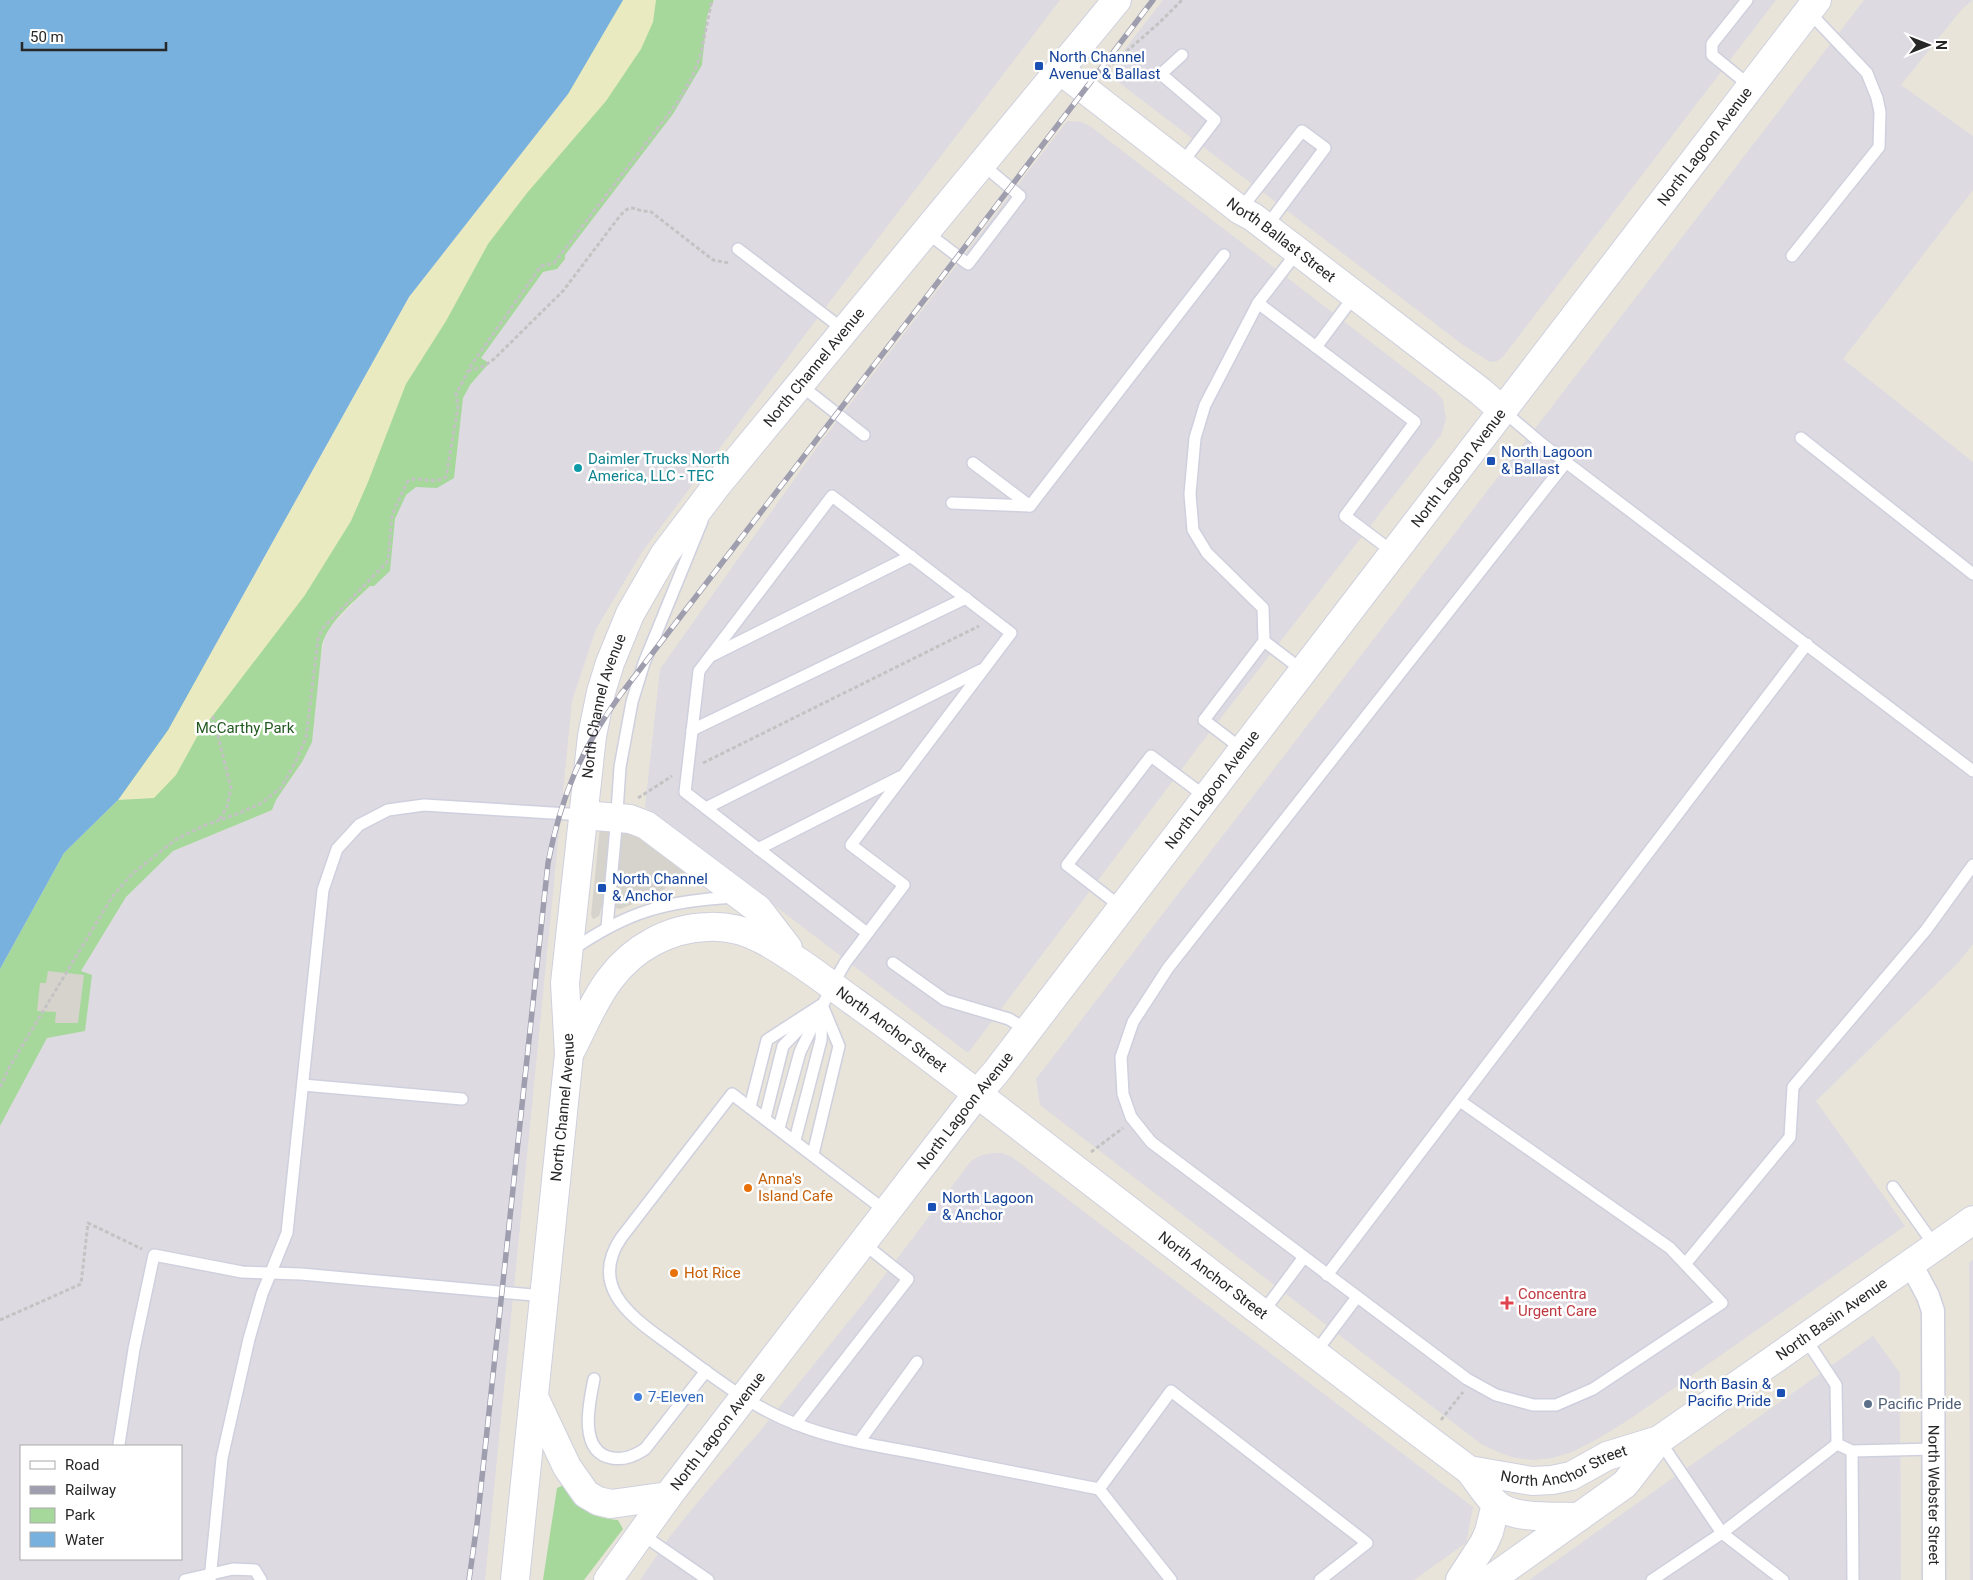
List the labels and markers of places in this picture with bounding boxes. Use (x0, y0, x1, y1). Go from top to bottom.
place label: North Channel Avenue & Ballast (1049, 48, 1161, 83)
marker: North Channel Avenue & Ballast (1033, 60, 1045, 72)
place label: North Lagoon & Ballast (1501, 443, 1593, 478)
place label: Daimler Trucks North America, LLC - TEC (588, 450, 729, 485)
marker: North Lagoon & Ballast (1485, 455, 1497, 467)
marker: Daimler Trucks North America, LLC - TEC (572, 462, 584, 474)
place label: North Channel & Anchor (612, 870, 708, 905)
marker: North Channel & Anchor (596, 882, 608, 894)
place label: Anna's Island Cafe (758, 1170, 833, 1205)
marker: Anna's Island Cafe (742, 1182, 754, 1194)
place label: North Lagoon & Anchor (942, 1189, 1034, 1224)
marker: North Lagoon & Anchor (926, 1201, 938, 1213)
place label: Hot Rice (684, 1264, 741, 1282)
marker: Hot Rice (668, 1267, 680, 1279)
place label: Concentra Urgent Care (1518, 1285, 1597, 1320)
marker: Concentra Urgent Care (1500, 1296, 1514, 1310)
place label: North Basin & Pacific Pride (1679, 1375, 1772, 1410)
marker: North Basin & Pacific Pride (1775, 1387, 1787, 1399)
place label: 7-Eleven (648, 1388, 704, 1406)
marker: 7-Eleven (632, 1391, 644, 1403)
place label: Pacific Pride (1878, 1395, 1962, 1413)
marker: Pacific Pride (1862, 1398, 1874, 1410)

